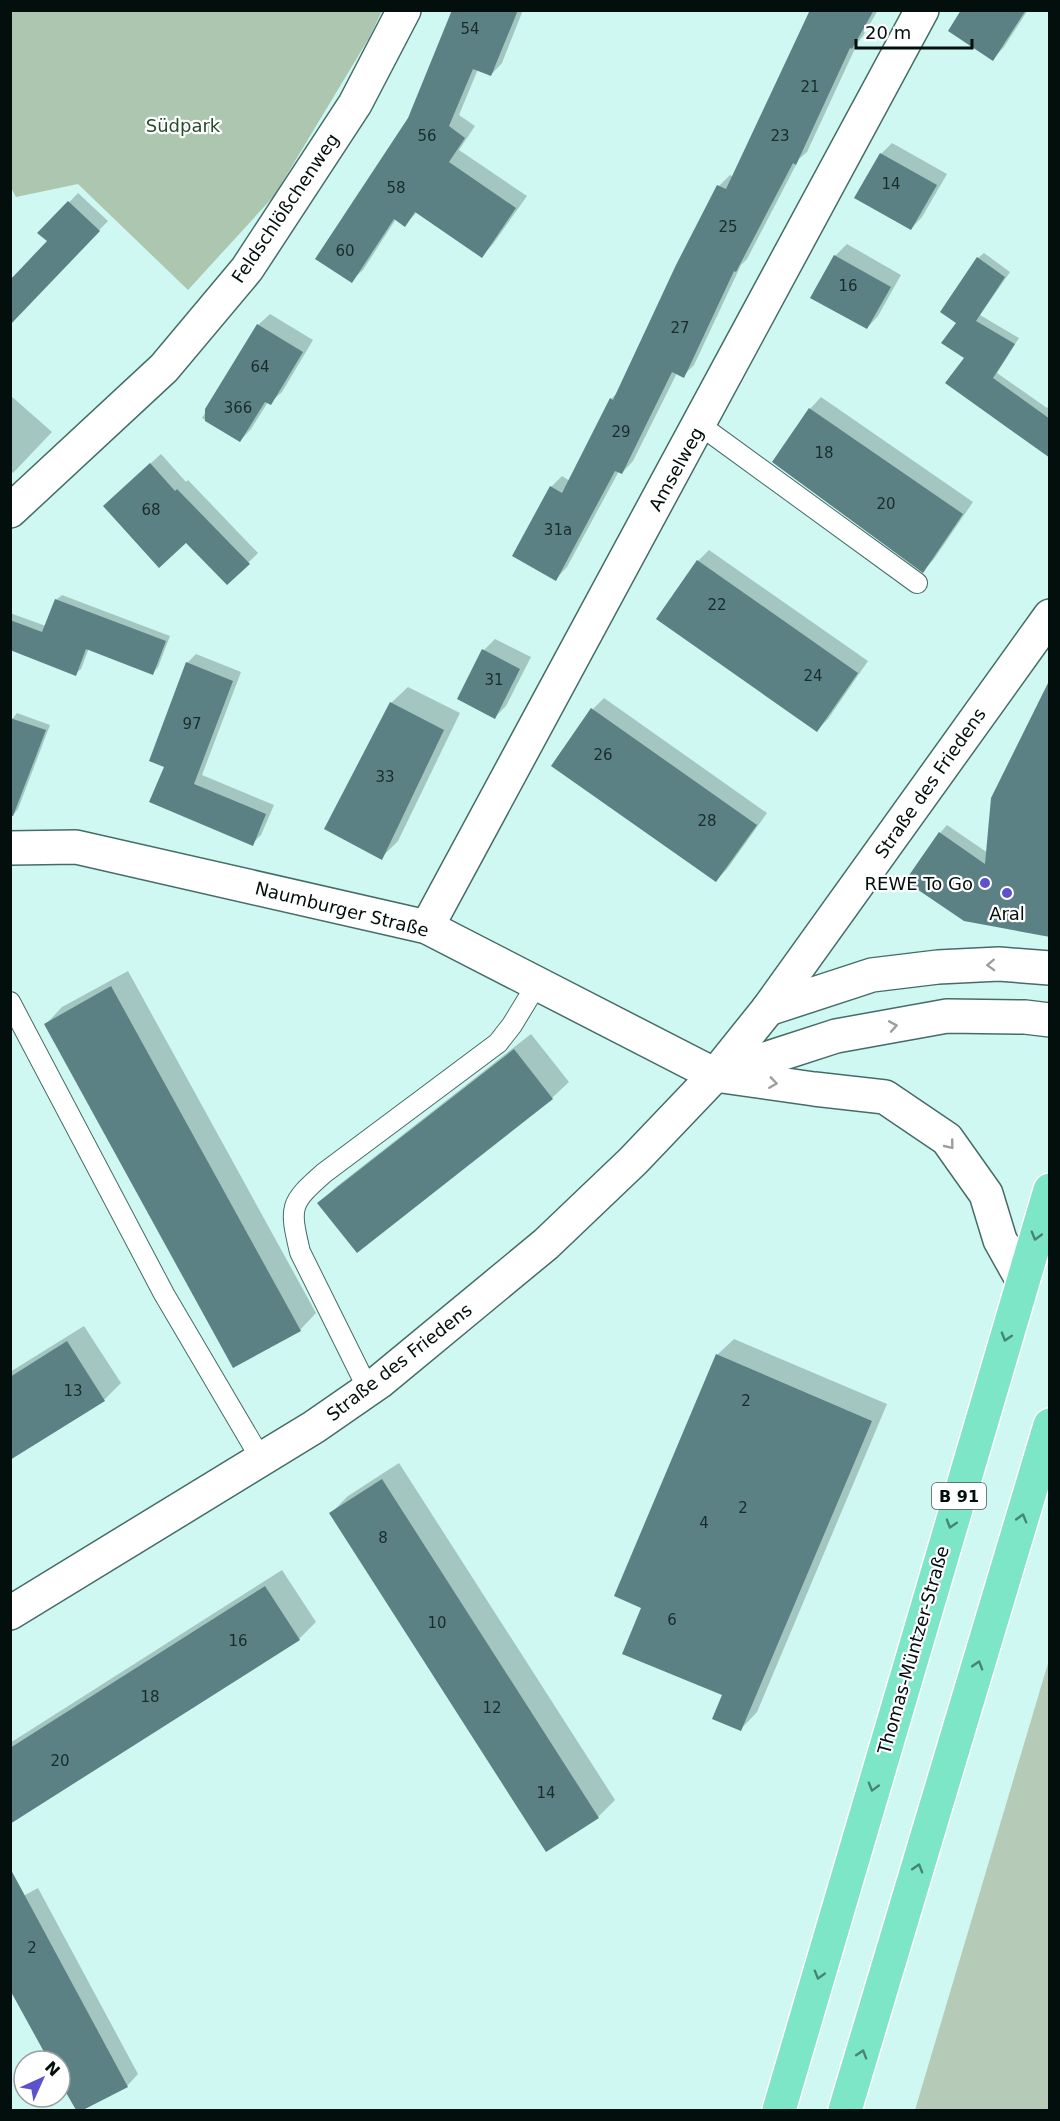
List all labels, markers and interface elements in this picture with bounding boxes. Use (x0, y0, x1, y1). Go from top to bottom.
scale bar (856, 12, 972, 50)
house number: 54 (460, 20, 480, 38)
text: 20 m (865, 22, 911, 43)
house number: 21 (800, 78, 820, 96)
park label: Südpark (146, 115, 221, 136)
house number: 56 (417, 127, 437, 145)
house number: 23 (770, 127, 790, 145)
street label: Feldschlößchenweg (227, 129, 343, 287)
house number: 14 (881, 175, 901, 193)
house number: 58 (386, 179, 406, 197)
house number: 25 (718, 218, 738, 236)
house number: 60 (335, 242, 355, 260)
house number: 16 (838, 277, 858, 295)
house number: 27 (670, 319, 690, 337)
house number: 64 (250, 358, 270, 376)
house number: 366 (224, 399, 252, 417)
house number: 29 (611, 423, 631, 441)
street label: Amselweg (644, 423, 708, 515)
house number: 18 (814, 444, 834, 462)
house number: 20 (876, 495, 896, 513)
house number: 68 (141, 501, 161, 519)
house number: 31a (544, 521, 572, 539)
house number: 22 (707, 596, 727, 614)
house number: 24 (803, 667, 823, 685)
house number: 31 (484, 671, 504, 689)
street label: Straße des Friedens (870, 704, 990, 862)
house number: 97 (182, 715, 202, 733)
house number: 26 (593, 746, 613, 764)
house number: 33 (375, 768, 395, 786)
house number: 28 (697, 812, 717, 830)
place label: REWE To Go (865, 873, 973, 894)
marker: REWE To Go (978, 876, 992, 890)
street label: Naumburger Straße (253, 877, 431, 941)
marker: Aral (1000, 886, 1014, 900)
place label: Aral (989, 903, 1025, 924)
one-way arrow (987, 958, 996, 971)
one-way arrow (889, 1020, 898, 1032)
one-way arrow (768, 1077, 777, 1089)
one-way arrow (943, 1138, 954, 1149)
one-way arrow (1031, 1230, 1043, 1240)
street label: Straße des Friedens (322, 1299, 476, 1425)
one-way arrow (1001, 1331, 1013, 1342)
house number: 13 (63, 1382, 83, 1400)
house number: 2 (741, 1392, 751, 1410)
road number: B 91 (932, 1483, 986, 1509)
house number: 2 (738, 1499, 748, 1517)
one-way arrow (1015, 1513, 1027, 1524)
house number: 4 (699, 1514, 709, 1532)
one-way arrow (946, 1518, 958, 1529)
house number: 8 (378, 1529, 388, 1547)
street label: Thomas-Müntzer-Straße (873, 1543, 953, 1758)
house number: 6 (667, 1611, 677, 1629)
house number: 10 (427, 1614, 447, 1632)
house number: 16 (228, 1632, 248, 1650)
one-way arrow (971, 1660, 983, 1671)
house number: 18 (140, 1688, 160, 1706)
house number: 12 (482, 1699, 502, 1717)
house number: 20 (50, 1752, 70, 1770)
one-way arrow (868, 1782, 880, 1792)
house number: 14 (536, 1784, 556, 1802)
one-way arrow (911, 1863, 923, 1874)
house number: 2 (27, 1939, 37, 1957)
one-way arrow (814, 1969, 826, 1980)
north arrow (12, 2049, 72, 2109)
one-way arrow (855, 2050, 867, 2060)
text: N (41, 2057, 64, 2080)

